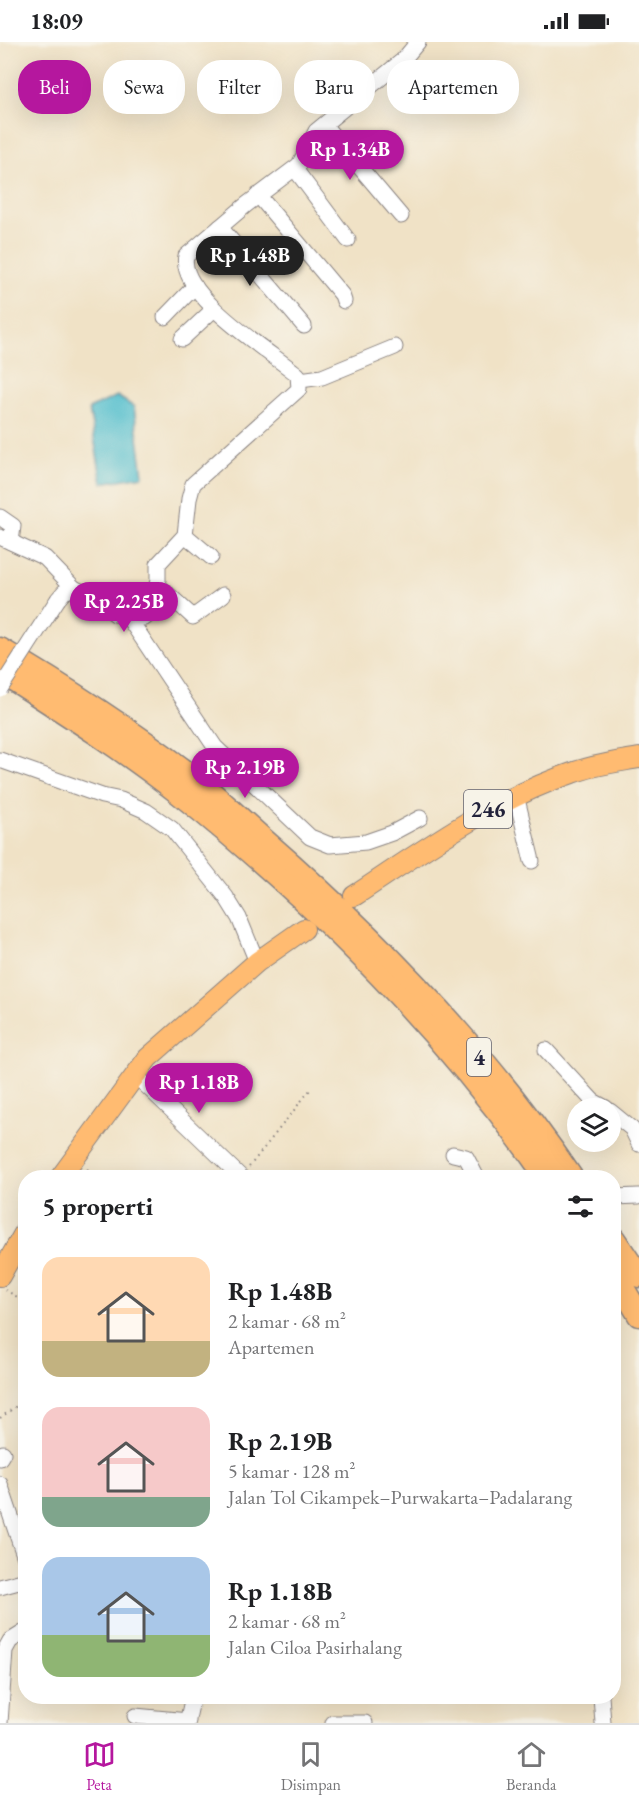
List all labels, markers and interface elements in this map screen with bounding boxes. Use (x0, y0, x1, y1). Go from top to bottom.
text: 18:09 (30, 7, 83, 36)
chip: Beli (18, 60, 91, 114)
chip: Sewa (103, 60, 185, 114)
chip: Filter (197, 60, 282, 114)
chip: Baru (294, 60, 375, 114)
chip: Apartemen (387, 60, 519, 114)
pin: Rp 1.34B (288, 130, 412, 181)
text: Rp 1.34B (310, 136, 390, 162)
pin: Rp 1.48B (188, 236, 312, 287)
text: Rp 1.48B (210, 242, 290, 268)
pin: Rp 2.25B (62, 582, 186, 633)
text: Rp 2.25B (84, 588, 164, 614)
pin: Rp 2.19B (183, 748, 307, 799)
text: Rp 2.19B (205, 754, 285, 780)
road number: 246 (464, 790, 512, 828)
road number: 4 (467, 1038, 491, 1076)
pin: Rp 1.18B (137, 1063, 261, 1114)
text: Rp 1.18B (159, 1069, 239, 1095)
map controls (567, 1098, 621, 1152)
button: layers (567, 1098, 621, 1152)
text: 5 properti (42, 1189, 153, 1223)
icon: filters (564, 1190, 597, 1223)
text: Rp 1.48B (228, 1274, 332, 1308)
icon: home (90, 1281, 162, 1353)
text: 2 kamar · 68 m² (228, 1308, 346, 1334)
text: Apartemen (228, 1334, 314, 1360)
text: Rp 2.19B (228, 1424, 332, 1458)
icon: home (90, 1431, 162, 1503)
text: 5 kamar · 128 m² (228, 1458, 356, 1484)
text: Jalan Tol Cikampek–Purwakarta–Padalarang (228, 1484, 572, 1510)
text: Rp 1.18B (228, 1574, 332, 1608)
icon: home (90, 1581, 162, 1653)
text: 2 kamar · 68 m² (228, 1608, 346, 1634)
text: Jalan Ciloa Pasirhalang (228, 1634, 402, 1660)
tab: Peta (83, 1738, 116, 1795)
tab: Disimpan (281, 1738, 341, 1795)
tab: Beranda (506, 1738, 556, 1795)

